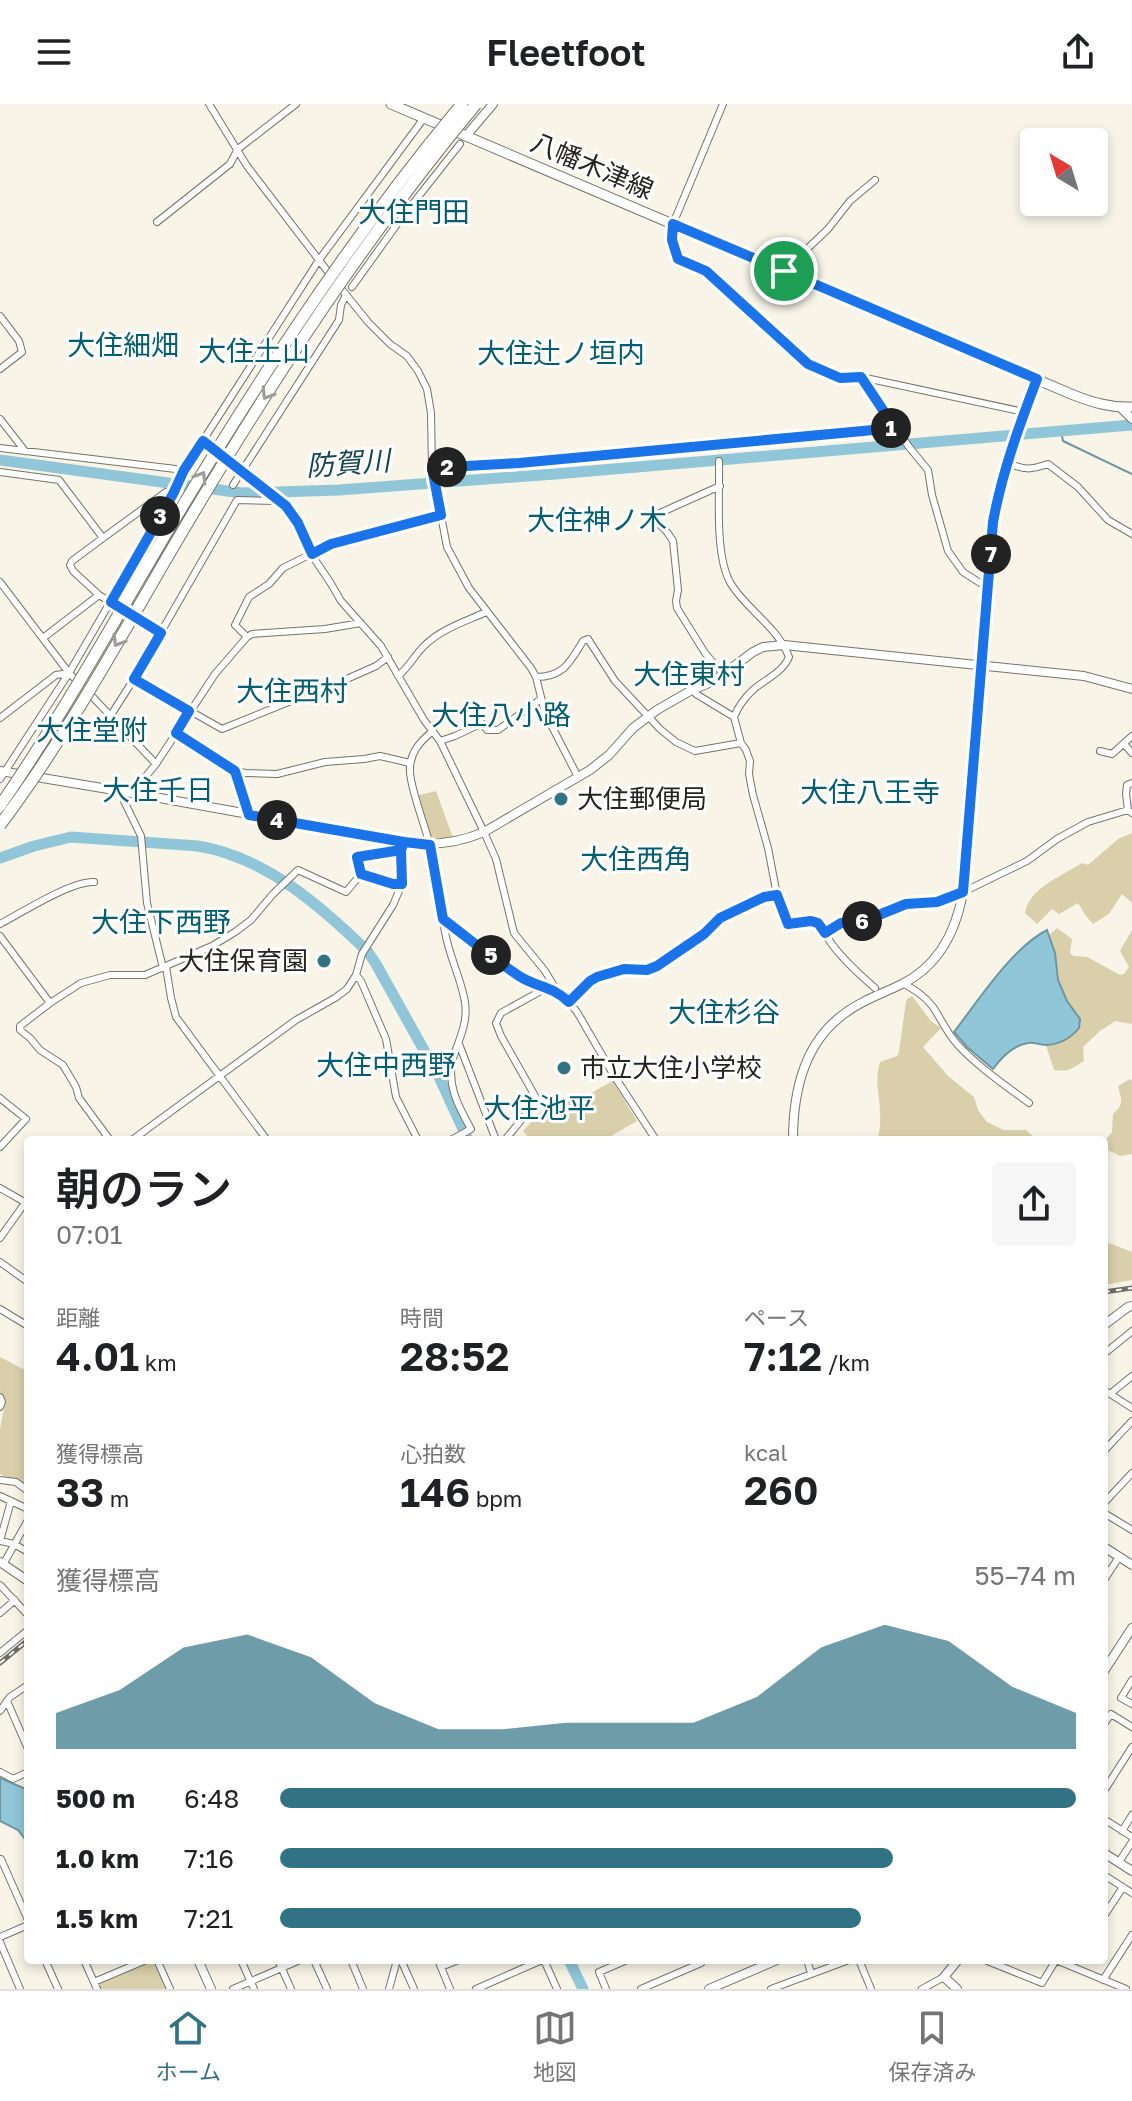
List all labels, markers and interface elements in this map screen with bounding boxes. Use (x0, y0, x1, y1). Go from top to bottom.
icon: menu (32, 30, 76, 74)
icon: share (1056, 30, 1100, 74)
text: Fleetfoot (486, 31, 646, 74)
street label: 八幡木津線 (526, 126, 658, 205)
north arrow (1020, 128, 1108, 216)
map controls (1020, 128, 1108, 216)
district label: 大住門田 (358, 195, 470, 228)
pin (750, 237, 818, 305)
icon: arrive (762, 249, 806, 293)
district label: 大住細畑 (67, 328, 179, 361)
district label: 大住土山 (198, 334, 310, 367)
district label: 大住辻ノ垣内 (477, 336, 645, 369)
one-way arrow (262, 385, 277, 400)
pin: 1 (871, 408, 911, 448)
text: 1 (885, 414, 897, 441)
water label: 防賀川 (305, 443, 394, 482)
pin: 2 (427, 447, 467, 487)
text: 2 (440, 453, 454, 480)
one-way arrow (192, 471, 207, 486)
pin: 3 (140, 496, 180, 536)
text: 3 (153, 502, 167, 529)
district label: 大住神ノ木 (527, 503, 667, 536)
pin: 7 (971, 534, 1011, 574)
text: 7 (985, 540, 997, 567)
one-way arrow (112, 632, 128, 647)
district label: 大住東村 (633, 657, 745, 690)
district label: 大住西村 (236, 674, 348, 707)
district label: 大住八小路 (431, 698, 571, 731)
district label: 大住堂附 (36, 713, 148, 746)
district label: 大住千日 (102, 773, 214, 806)
district label: 大住八王寺 (800, 775, 940, 808)
place label: 大住郵便局 (577, 783, 707, 814)
marker: 大住郵便局 (552, 790, 570, 808)
pin: 4 (257, 800, 297, 840)
text: 4 (270, 806, 284, 833)
district label: 大住西角 (580, 842, 692, 875)
pin: 6 (842, 901, 882, 941)
district label: 大住下西野 (91, 905, 231, 938)
text: 6 (855, 907, 869, 934)
pin: 5 (471, 935, 511, 975)
text: 5 (484, 941, 498, 968)
place label: 大住保育園 (178, 945, 308, 976)
marker: 大住保育園 (315, 952, 333, 970)
district label: 大住杉谷 (668, 995, 780, 1028)
district label: 大住中西野 (316, 1048, 456, 1081)
place label: 市立大住小学校 (580, 1052, 762, 1083)
marker: 市立大住小学校 (555, 1059, 573, 1077)
district label: 大住池平 (483, 1091, 595, 1124)
text: 朝のラン (56, 1162, 232, 1215)
button: share (992, 1162, 1076, 1246)
text: 07:01 (56, 1219, 122, 1250)
text: 距離 (56, 1304, 100, 1331)
text: 時間 (400, 1304, 444, 1331)
text: ペース (744, 1304, 809, 1331)
text: 4.01 (56, 1332, 139, 1380)
text: 28:52 (400, 1332, 509, 1380)
text: 7:12 (744, 1332, 822, 1380)
text: km (139, 1349, 177, 1376)
text: /km (822, 1349, 870, 1376)
text: kcal (744, 1439, 787, 1466)
text: 獲得標高 (56, 1440, 144, 1467)
text: 心拍数 (400, 1440, 466, 1467)
text: 260 (744, 1466, 818, 1514)
text: 33 (56, 1468, 104, 1516)
text: 146 (400, 1468, 470, 1516)
text: m (104, 1485, 129, 1512)
text: bpm (470, 1485, 522, 1512)
text: 55–74 m (974, 1560, 1076, 1591)
text: 獲得標高 (56, 1565, 160, 1596)
text: 500 m (56, 1783, 135, 1814)
text: 6:48 (184, 1783, 239, 1814)
text: 1.0 km (56, 1843, 139, 1874)
text: 7:16 (184, 1843, 234, 1874)
text: 1.5 km (56, 1903, 138, 1934)
text: 7:21 (184, 1903, 233, 1934)
tab: ホーム (156, 2006, 221, 2086)
tab: 地図 (533, 2006, 577, 2086)
tab: 保存済み (888, 2006, 976, 2086)

